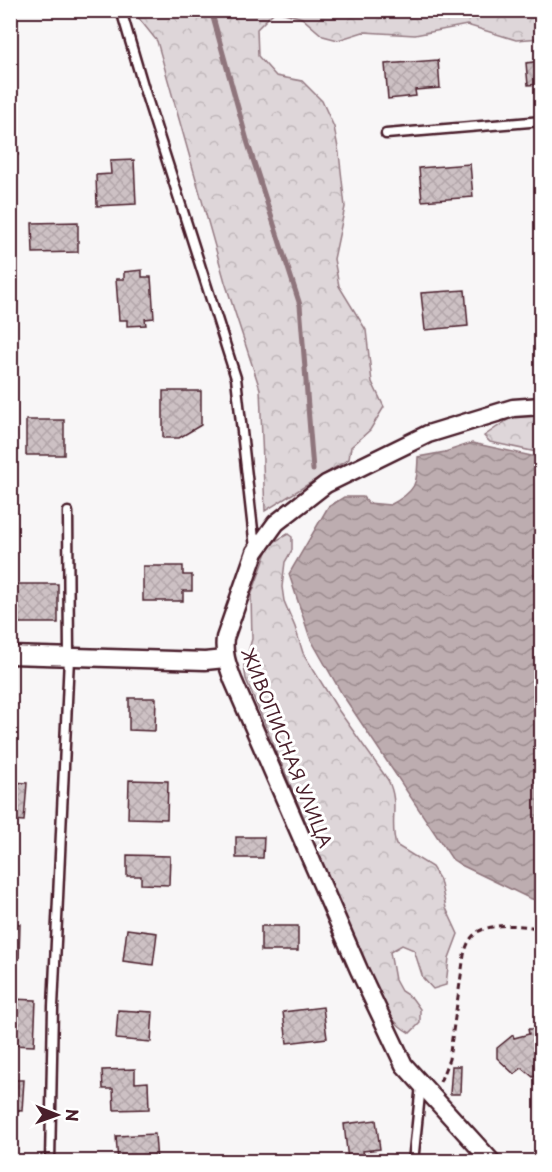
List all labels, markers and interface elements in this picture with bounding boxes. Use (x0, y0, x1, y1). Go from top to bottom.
street label: ЖИВОПИСНАЯ УЛИЦА (235, 643, 340, 852)
north arrow (27, 1085, 87, 1145)
text: N (61, 1109, 85, 1122)

